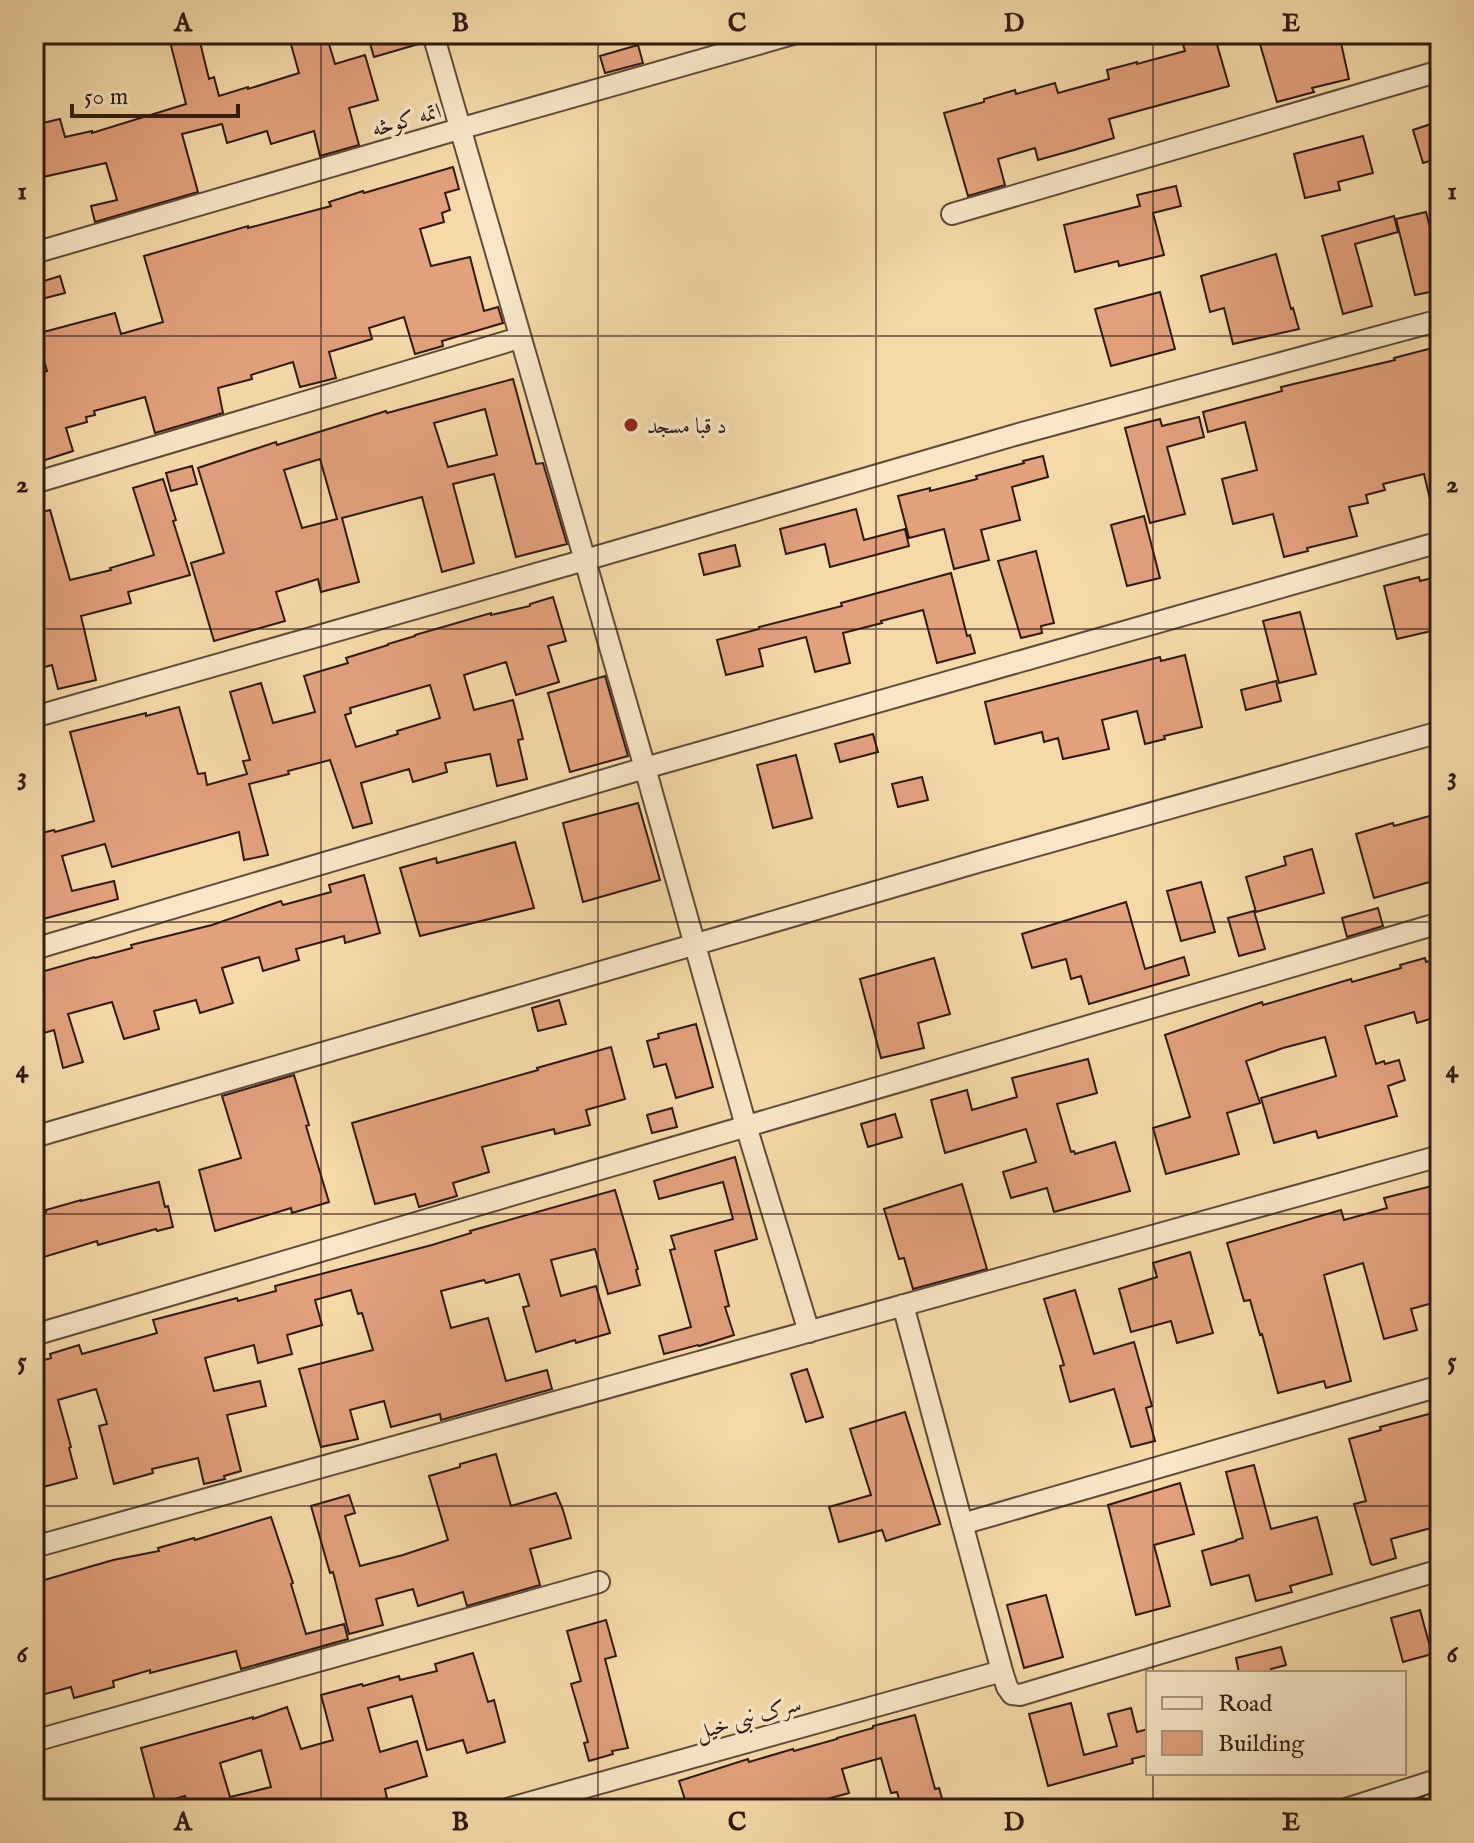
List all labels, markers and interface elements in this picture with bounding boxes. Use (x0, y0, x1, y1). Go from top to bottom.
text: A (173, 7, 193, 40)
text: B (451, 7, 469, 40)
text: C (728, 7, 747, 40)
text: D (1004, 7, 1025, 40)
text: E (1282, 7, 1300, 40)
scale bar (72, 68, 238, 118)
text: 50 m (84, 82, 128, 113)
street label: اتمه کوڅه (368, 98, 445, 144)
text: 1 (17, 175, 27, 208)
text: 1 (1447, 175, 1457, 208)
place label: د قبا مسجد (647, 413, 727, 441)
marker: د قبا مسجد (622, 416, 640, 434)
text: 2 (16, 468, 28, 501)
text: 2 (1446, 468, 1458, 501)
text: 3 (17, 760, 27, 793)
text: 3 (1447, 760, 1457, 793)
text: 4 (16, 1053, 30, 1086)
text: 4 (1446, 1053, 1460, 1086)
text: 5 (17, 1345, 27, 1378)
text: 5 (1447, 1345, 1457, 1378)
text: 6 (17, 1638, 29, 1671)
text: 6 (1447, 1638, 1459, 1671)
legend (1146, 1671, 1406, 1775)
text: Road (1218, 1689, 1272, 1720)
street label: سرک نبی خیل (692, 1690, 805, 1748)
text: Building (1218, 1729, 1305, 1760)
text: A (173, 1806, 193, 1839)
text: B (451, 1806, 469, 1839)
text: C (728, 1806, 747, 1839)
text: D (1004, 1806, 1025, 1839)
text: E (1282, 1806, 1300, 1839)

